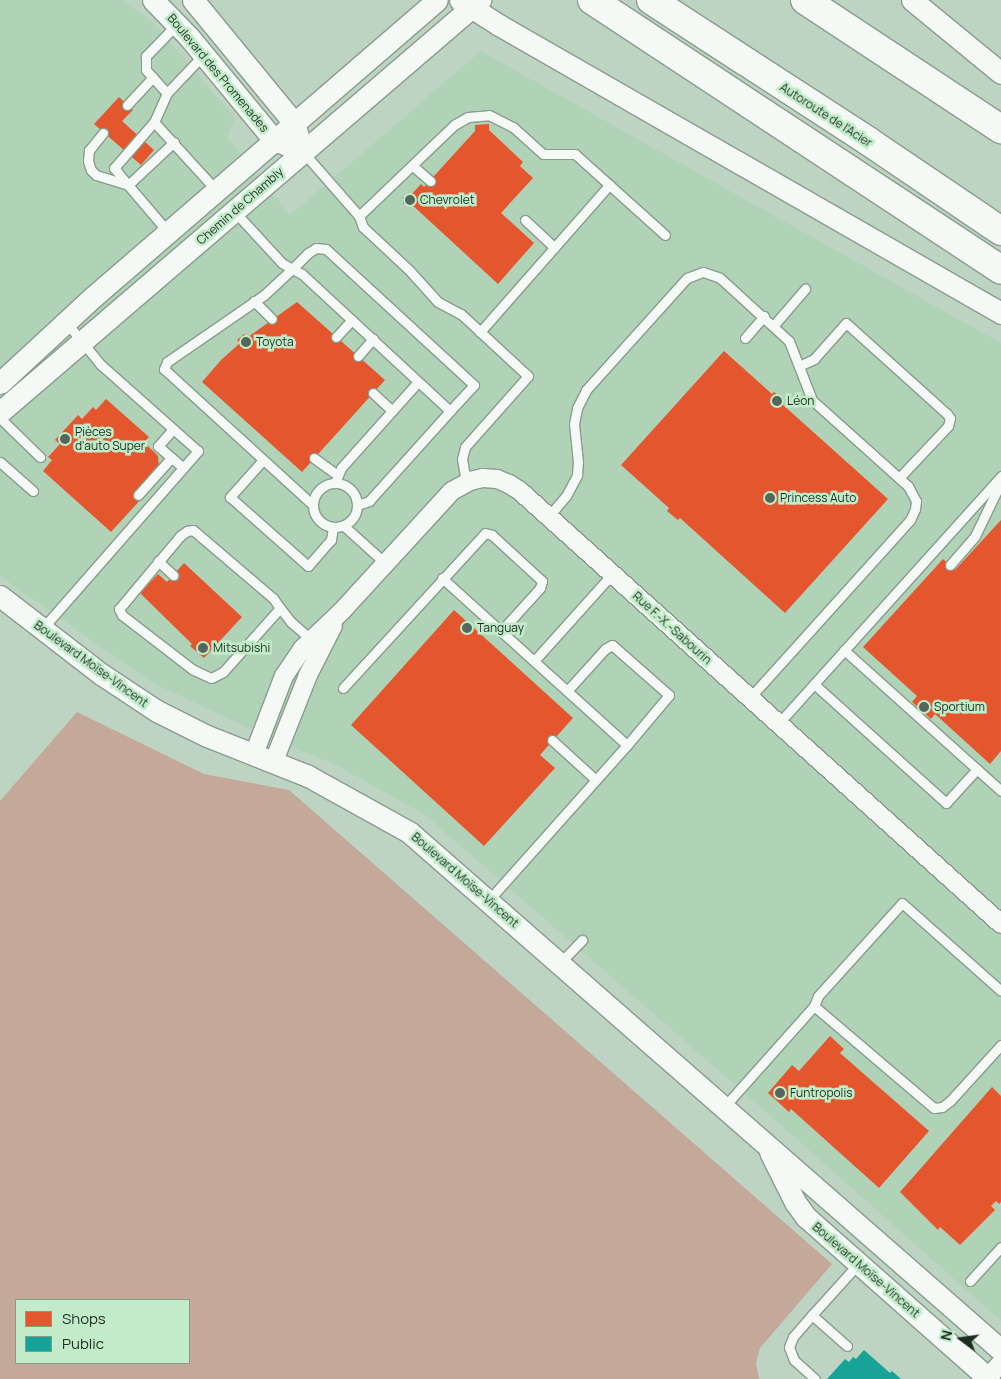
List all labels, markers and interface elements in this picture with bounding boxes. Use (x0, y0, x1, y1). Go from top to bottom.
street label: Boulevard des Promenades (164, 11, 272, 135)
street label: Autoroute de l'Acier (777, 80, 875, 150)
street label: Chemin de Chambly (194, 164, 286, 248)
place label: Chevrolet (420, 193, 475, 207)
marker: Chevrolet (404, 194, 416, 206)
place label: Toyota (256, 335, 294, 349)
marker: Toyota (240, 336, 252, 348)
place label: Léon (787, 394, 814, 408)
marker: Léon (771, 395, 783, 407)
place label: Pièces d'auto Super (75, 425, 145, 453)
marker: Pièces d'auto Super (59, 433, 71, 445)
place label: Princess Auto (780, 491, 856, 505)
marker: Princess Auto (764, 492, 776, 504)
street label: Rue F.-X.-Sabourin (630, 589, 714, 667)
street label: Boulevard Moïse-Vincent (31, 618, 151, 710)
place label: Tanguay (477, 621, 524, 635)
marker: Tanguay (461, 622, 473, 634)
place label: Mitsubishi (213, 641, 270, 655)
marker: Mitsubishi (197, 642, 209, 654)
place label: Sportium (934, 700, 985, 714)
marker: Sportium (918, 701, 930, 713)
street label: Boulevard Moïse-Vincent (409, 830, 521, 930)
place label: Funtropolis (790, 1086, 853, 1100)
marker: Funtropolis (774, 1087, 786, 1099)
street label: Boulevard Moïse-Vincent (810, 1220, 922, 1320)
legend (15, 1299, 190, 1364)
text: Shops (62, 1308, 106, 1329)
north arrow (936, 1314, 986, 1364)
text: N (936, 1328, 956, 1342)
text: Public (62, 1333, 104, 1354)

